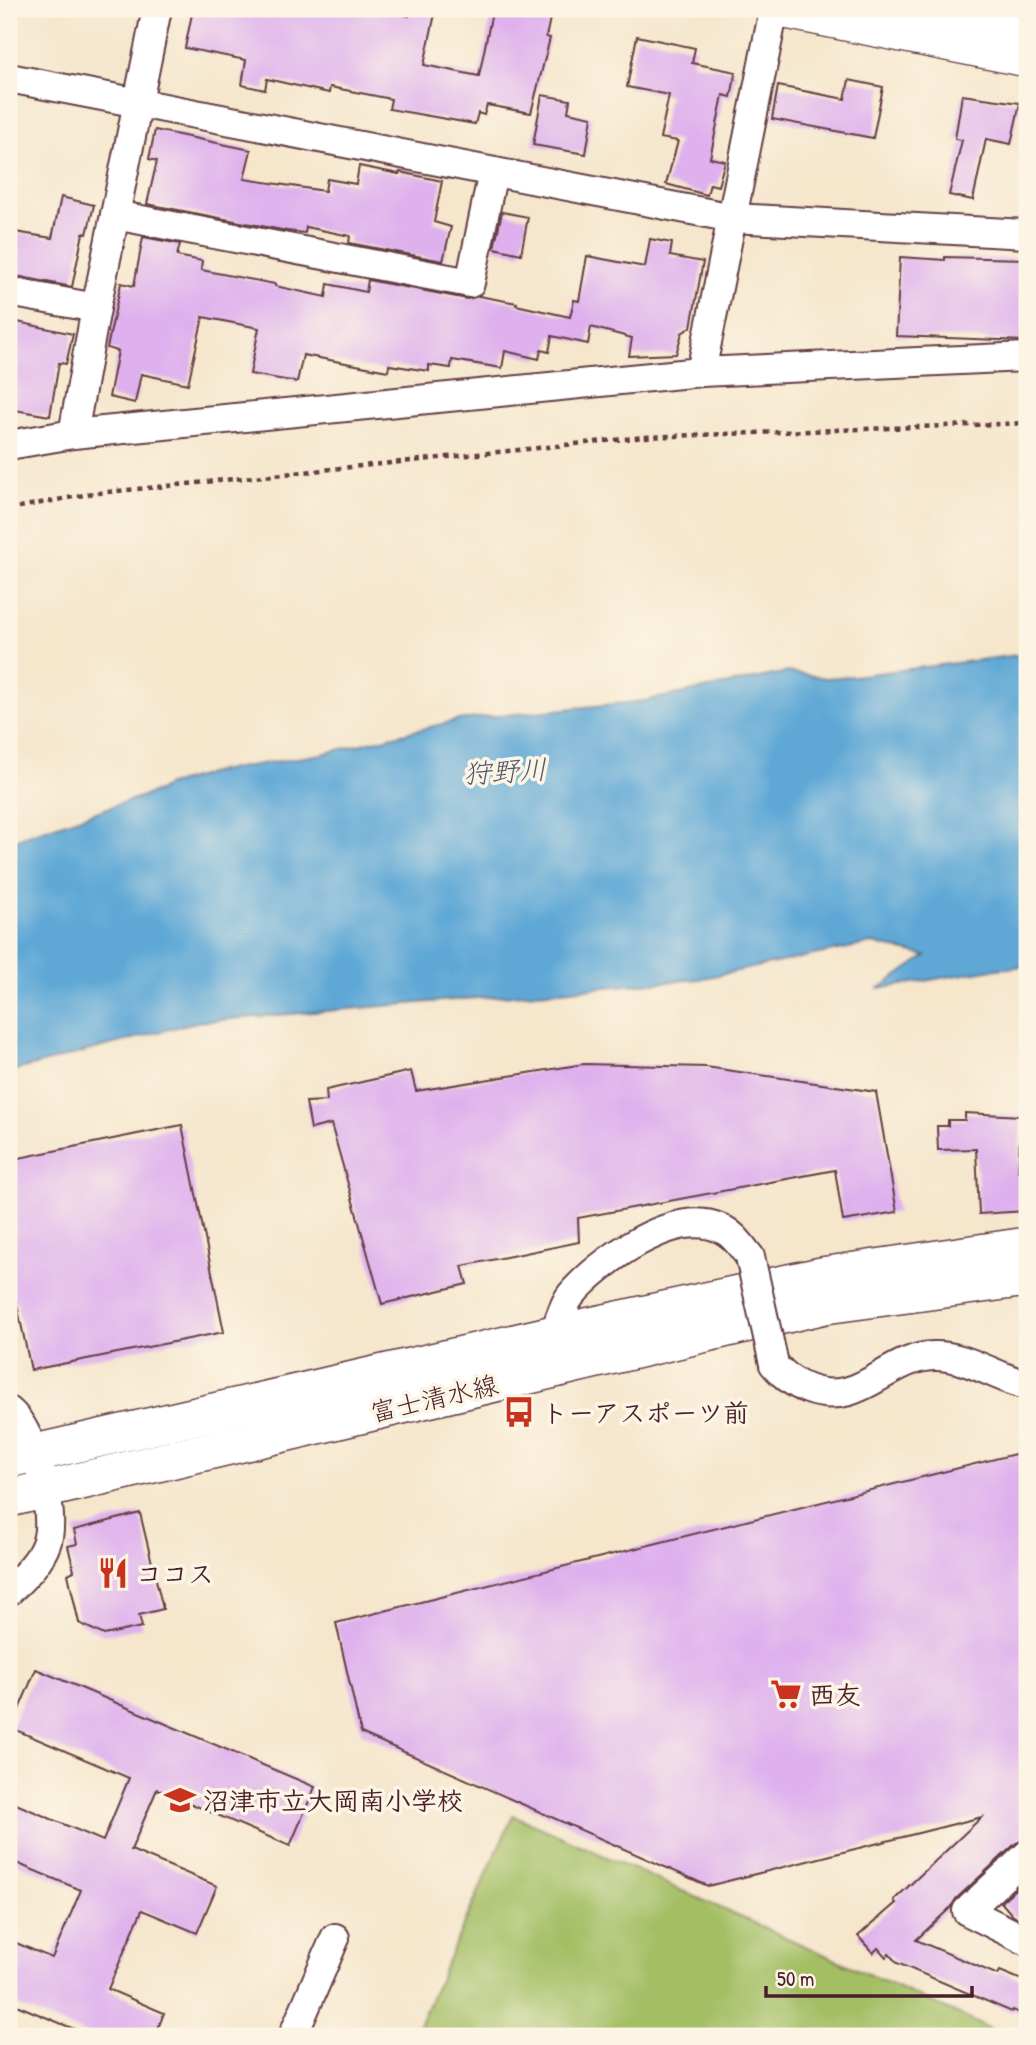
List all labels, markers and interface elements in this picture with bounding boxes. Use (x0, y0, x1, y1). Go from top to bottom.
water label: 狩野川 (462, 750, 548, 792)
street label: 富士清水線 (367, 1366, 501, 1430)
bus stop icon: トーアスポーツ前 (502, 1395, 536, 1429)
place label: トーアスポーツ前 (542, 1395, 749, 1430)
restaurant icon: ココス (96, 1556, 130, 1590)
place label: ココス (136, 1556, 214, 1591)
supermarket icon: 西友 (769, 1677, 803, 1711)
place label: 西友 (809, 1677, 861, 1712)
school or university icon: 沼津市立大岡南小学校 (163, 1783, 197, 1817)
place label: 沼津市立大岡南小学校 (203, 1783, 463, 1818)
scale bar (766, 1954, 973, 1998)
text: 50 m (777, 1964, 814, 1993)

